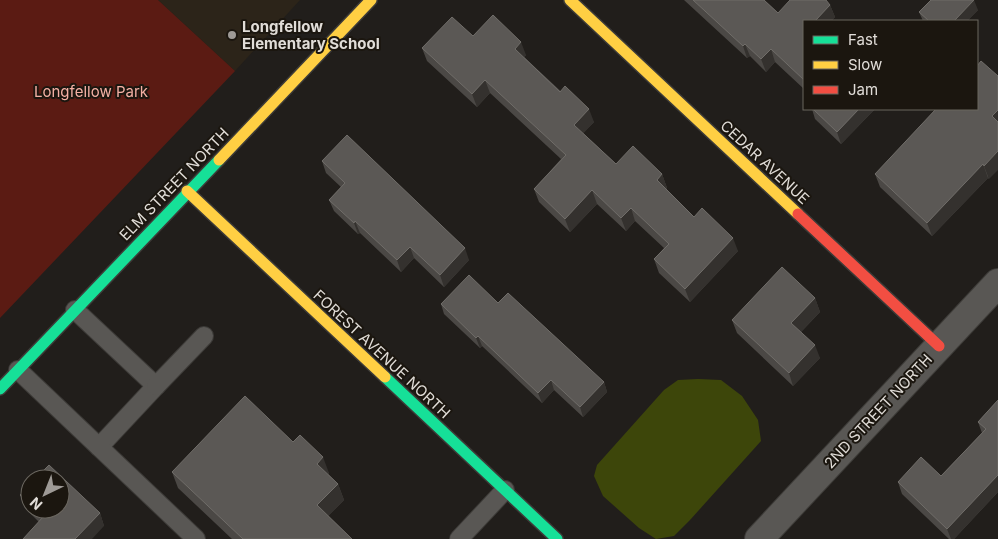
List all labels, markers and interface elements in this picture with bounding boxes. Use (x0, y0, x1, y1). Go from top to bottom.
place label: Longfellow Elementary School (242, 17, 380, 53)
legend (803, 20, 978, 110)
marker: Longfellow Elementary School (226, 29, 238, 41)
text: Fast (848, 30, 878, 49)
text: Slow (848, 55, 882, 74)
text: Jam (848, 80, 878, 99)
park label: Longfellow Park (34, 82, 149, 101)
street label: CEDAR AVENUE (717, 116, 813, 208)
street label: ELM STREET NORTH (115, 124, 233, 244)
street label: FOREST AVENUE NORTH (310, 286, 454, 422)
street label: 2ND STREET NORTH (820, 350, 936, 472)
north arrow (20, 469, 70, 519)
text: N (26, 494, 45, 514)

